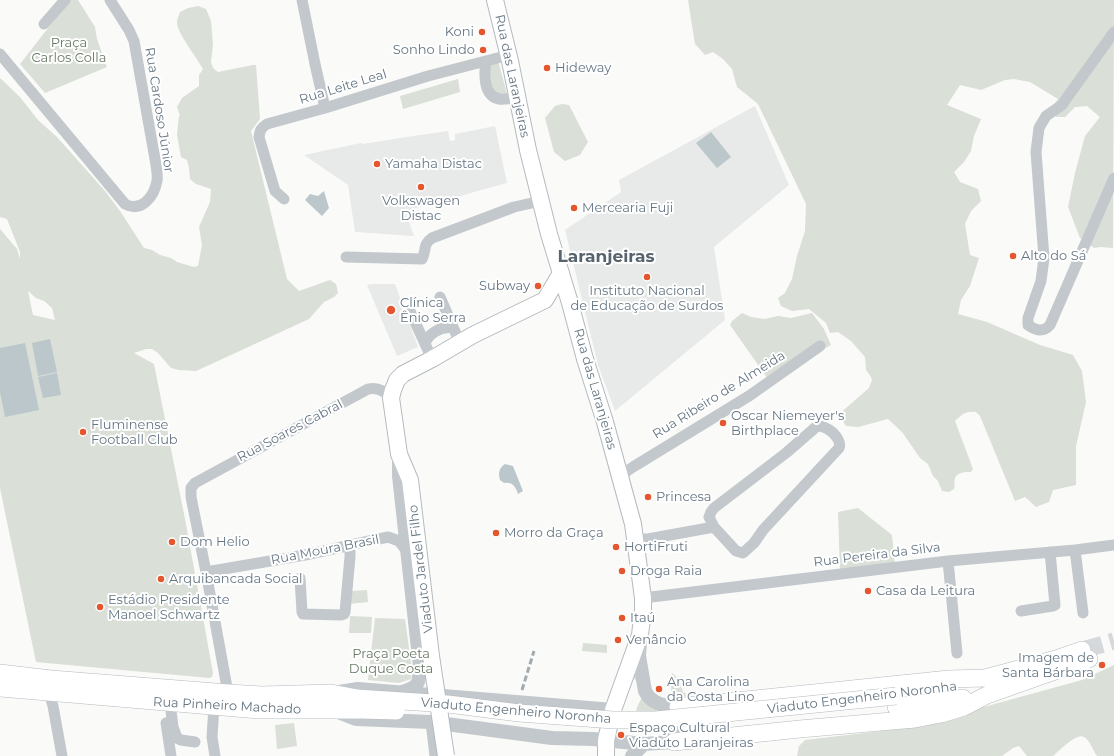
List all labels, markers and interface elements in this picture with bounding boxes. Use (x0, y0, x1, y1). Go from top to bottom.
street label: Rua das Laranjeiras (491, 13, 533, 139)
place label: Koni (445, 24, 474, 40)
marker: Koni (477, 27, 487, 37)
park label: Praça Carlos Colla (31, 35, 107, 66)
place label: Sonho Lindo (393, 42, 475, 58)
marker: Sonho Lindo (478, 45, 488, 55)
street label: Rua Cardoso Júnior (141, 46, 177, 174)
place label: Hideway (555, 60, 611, 76)
marker: Hideway (542, 63, 552, 73)
street label: Rua Leite Leal (297, 66, 389, 108)
place label: Yamaha Distac (385, 156, 482, 172)
marker: Yamaha Distac (372, 159, 382, 169)
marker: Volkswagen Distac (416, 182, 426, 192)
place label: Volkswagen Distac (382, 193, 460, 224)
place label: Mercearia Fuji (582, 200, 673, 216)
marker: Mercearia Fuji (569, 203, 579, 213)
district label: Laranjeiras (558, 247, 654, 267)
place label: Alto do Sá (1021, 248, 1086, 264)
marker: Alto do Sá (1008, 251, 1018, 261)
marker: Instituto Nacional de Educação de Surdos (642, 272, 652, 282)
place label: Subway (479, 278, 530, 294)
marker: Subway (533, 281, 543, 291)
place label: Instituto Nacional de Educação de Surdos (571, 283, 723, 314)
place label: Clínica Ênio Serra (400, 295, 466, 326)
marker: Clínica Ênio Serra (385, 304, 397, 316)
street label: Rua das Laranjeiras (570, 327, 620, 451)
street label: Rua Ribeiro de Almeida (650, 348, 788, 442)
street label: Rua Soares Cabral (235, 397, 345, 465)
place label: Oscar Niemeyer's Birthplace (731, 408, 844, 439)
place label: Fluminense Football Club (91, 417, 178, 448)
marker: Oscar Niemeyer's Birthplace (718, 418, 728, 428)
marker: Fluminense Football Club (78, 427, 88, 437)
place label: Princesa (656, 489, 712, 505)
marker: Princesa (643, 492, 653, 502)
street label: Viaduto Jardel Filho (405, 504, 437, 634)
place label: Morro da Graça (504, 525, 604, 541)
marker: Morro da Graça (491, 528, 501, 538)
street label: Rua Moura Brasil (270, 532, 380, 568)
place label: Dom Helio (180, 534, 250, 550)
marker: Dom Helio (167, 537, 177, 547)
place label: HortiFruti (624, 539, 688, 555)
street label: Rua Pereira da Silva (813, 539, 941, 571)
marker: HortiFruti (611, 542, 621, 552)
place label: Droga Raia (630, 563, 702, 579)
marker: Droga Raia (617, 566, 627, 576)
place label: Arquibancada Social (169, 571, 303, 587)
marker: Arquibancada Social (156, 574, 166, 584)
place label: Casa da Leitura (876, 583, 975, 599)
marker: Casa da Leitura (863, 586, 873, 596)
place label: Estádio Presidente Manoel Schwartz (108, 592, 230, 623)
marker: Estádio Presidente Manoel Schwartz (95, 602, 105, 612)
place label: Itaú (630, 610, 655, 626)
marker: Itaú (617, 613, 627, 623)
place label: Venâncio (626, 632, 686, 648)
marker: Venâncio (613, 635, 623, 645)
park label: Praça Poeta Duque Costa (349, 646, 433, 677)
place label: Imagem de Santa Bárbara (1002, 650, 1094, 681)
marker: Imagem de Santa Bárbara (1097, 660, 1107, 670)
place label: Ana Carolina da Costa Lino (667, 674, 754, 705)
street label: Viaduto Engenheiro Noronha (766, 679, 958, 717)
marker: Ana Carolina da Costa Lino (654, 684, 664, 694)
street label: Rua Pinheiro Machado (153, 694, 301, 718)
street label: Viaduto Engenheiro Noronha (420, 695, 612, 727)
place label: Espaço Cultural Viaduto Laranjeiras (629, 720, 753, 751)
marker: Espaço Cultural Viaduto Laranjeiras (616, 730, 626, 740)

